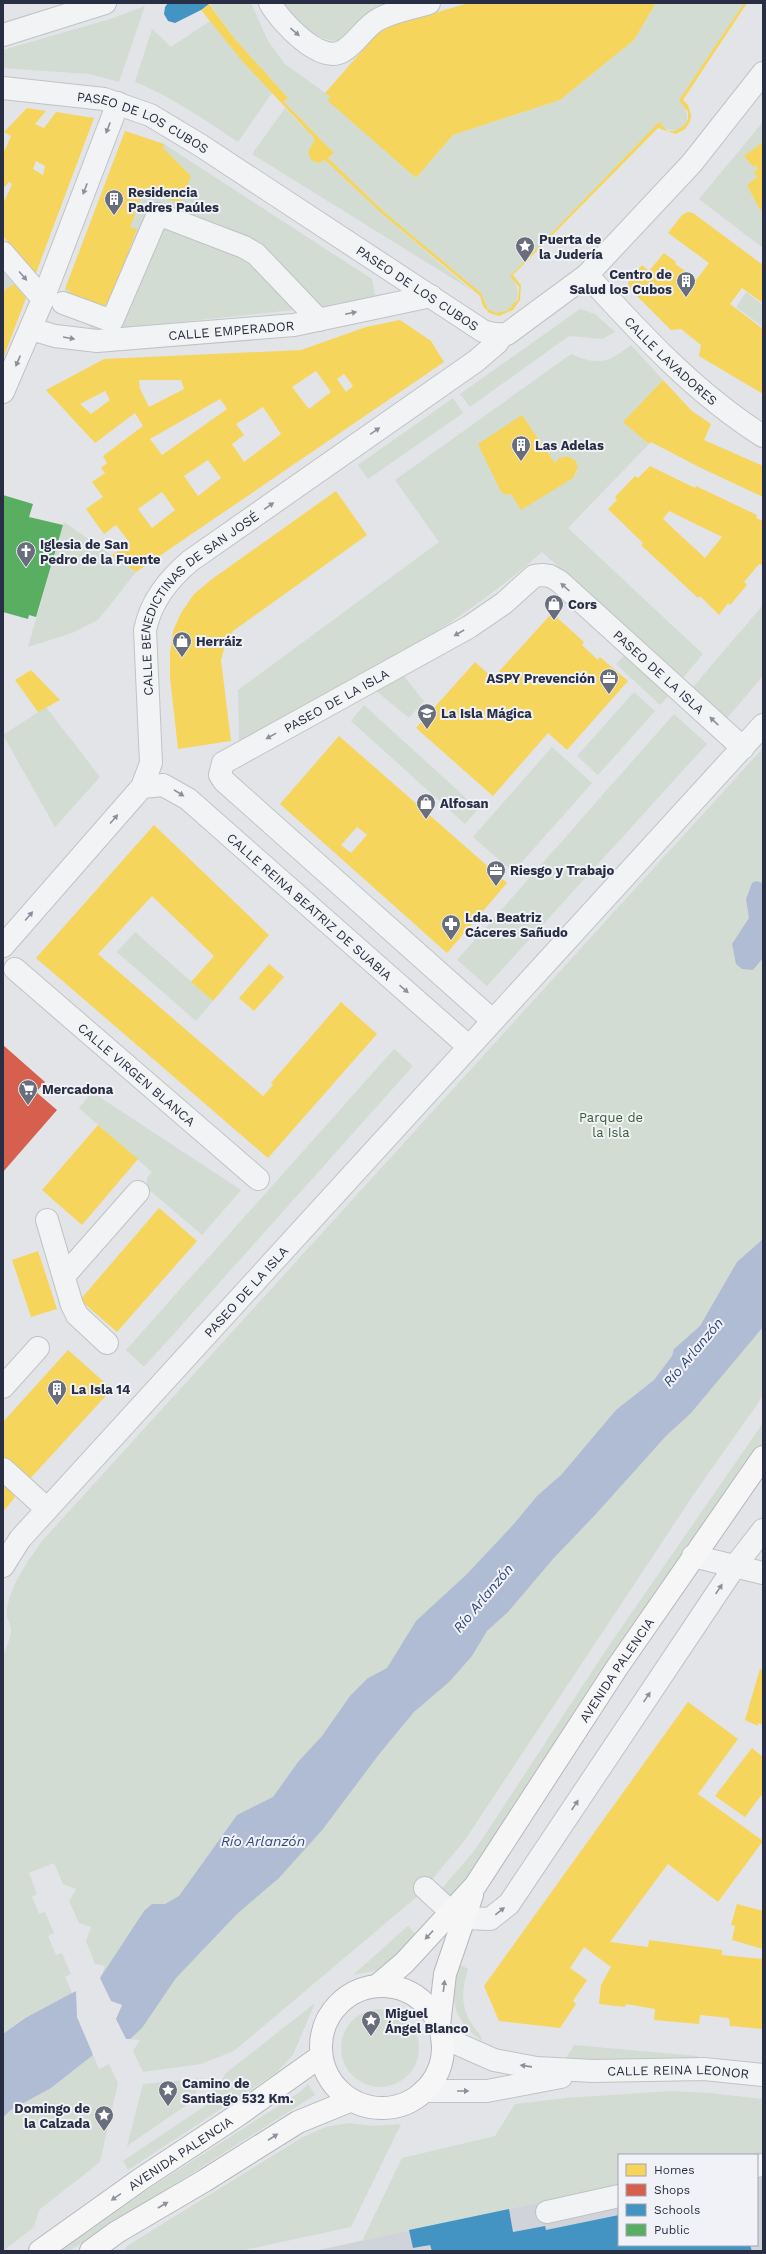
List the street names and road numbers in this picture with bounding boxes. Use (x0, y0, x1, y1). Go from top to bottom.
street label: PASEO DE LOS CUBOS (76, 89, 211, 157)
street label: PASEO DE LOS CUBOS (353, 243, 481, 334)
street label: CALLE LAVADORES (621, 313, 720, 408)
street label: CALLE EMPERADOR (168, 318, 295, 343)
street label: CALLE BENEDICTINAS DE SAN JOSÉ (137, 508, 262, 696)
street label: PASEO DE LA ISLA (610, 627, 707, 717)
street label: PASEO DE LA ISLA (281, 666, 392, 736)
street label: CALLE REINA BEATRIZ DE SUABIA (224, 830, 395, 984)
street label: CALLE VIRGEN BLANCA (75, 1020, 198, 1130)
street label: PASEO DE LA ISLA (201, 1243, 292, 1340)
street label: AVENIDA PALENCIA (576, 1615, 657, 1725)
street label: CALLE REINA LEONOR (607, 2062, 750, 2082)
street label: AVENIDA PALENCIA (125, 2113, 236, 2194)

